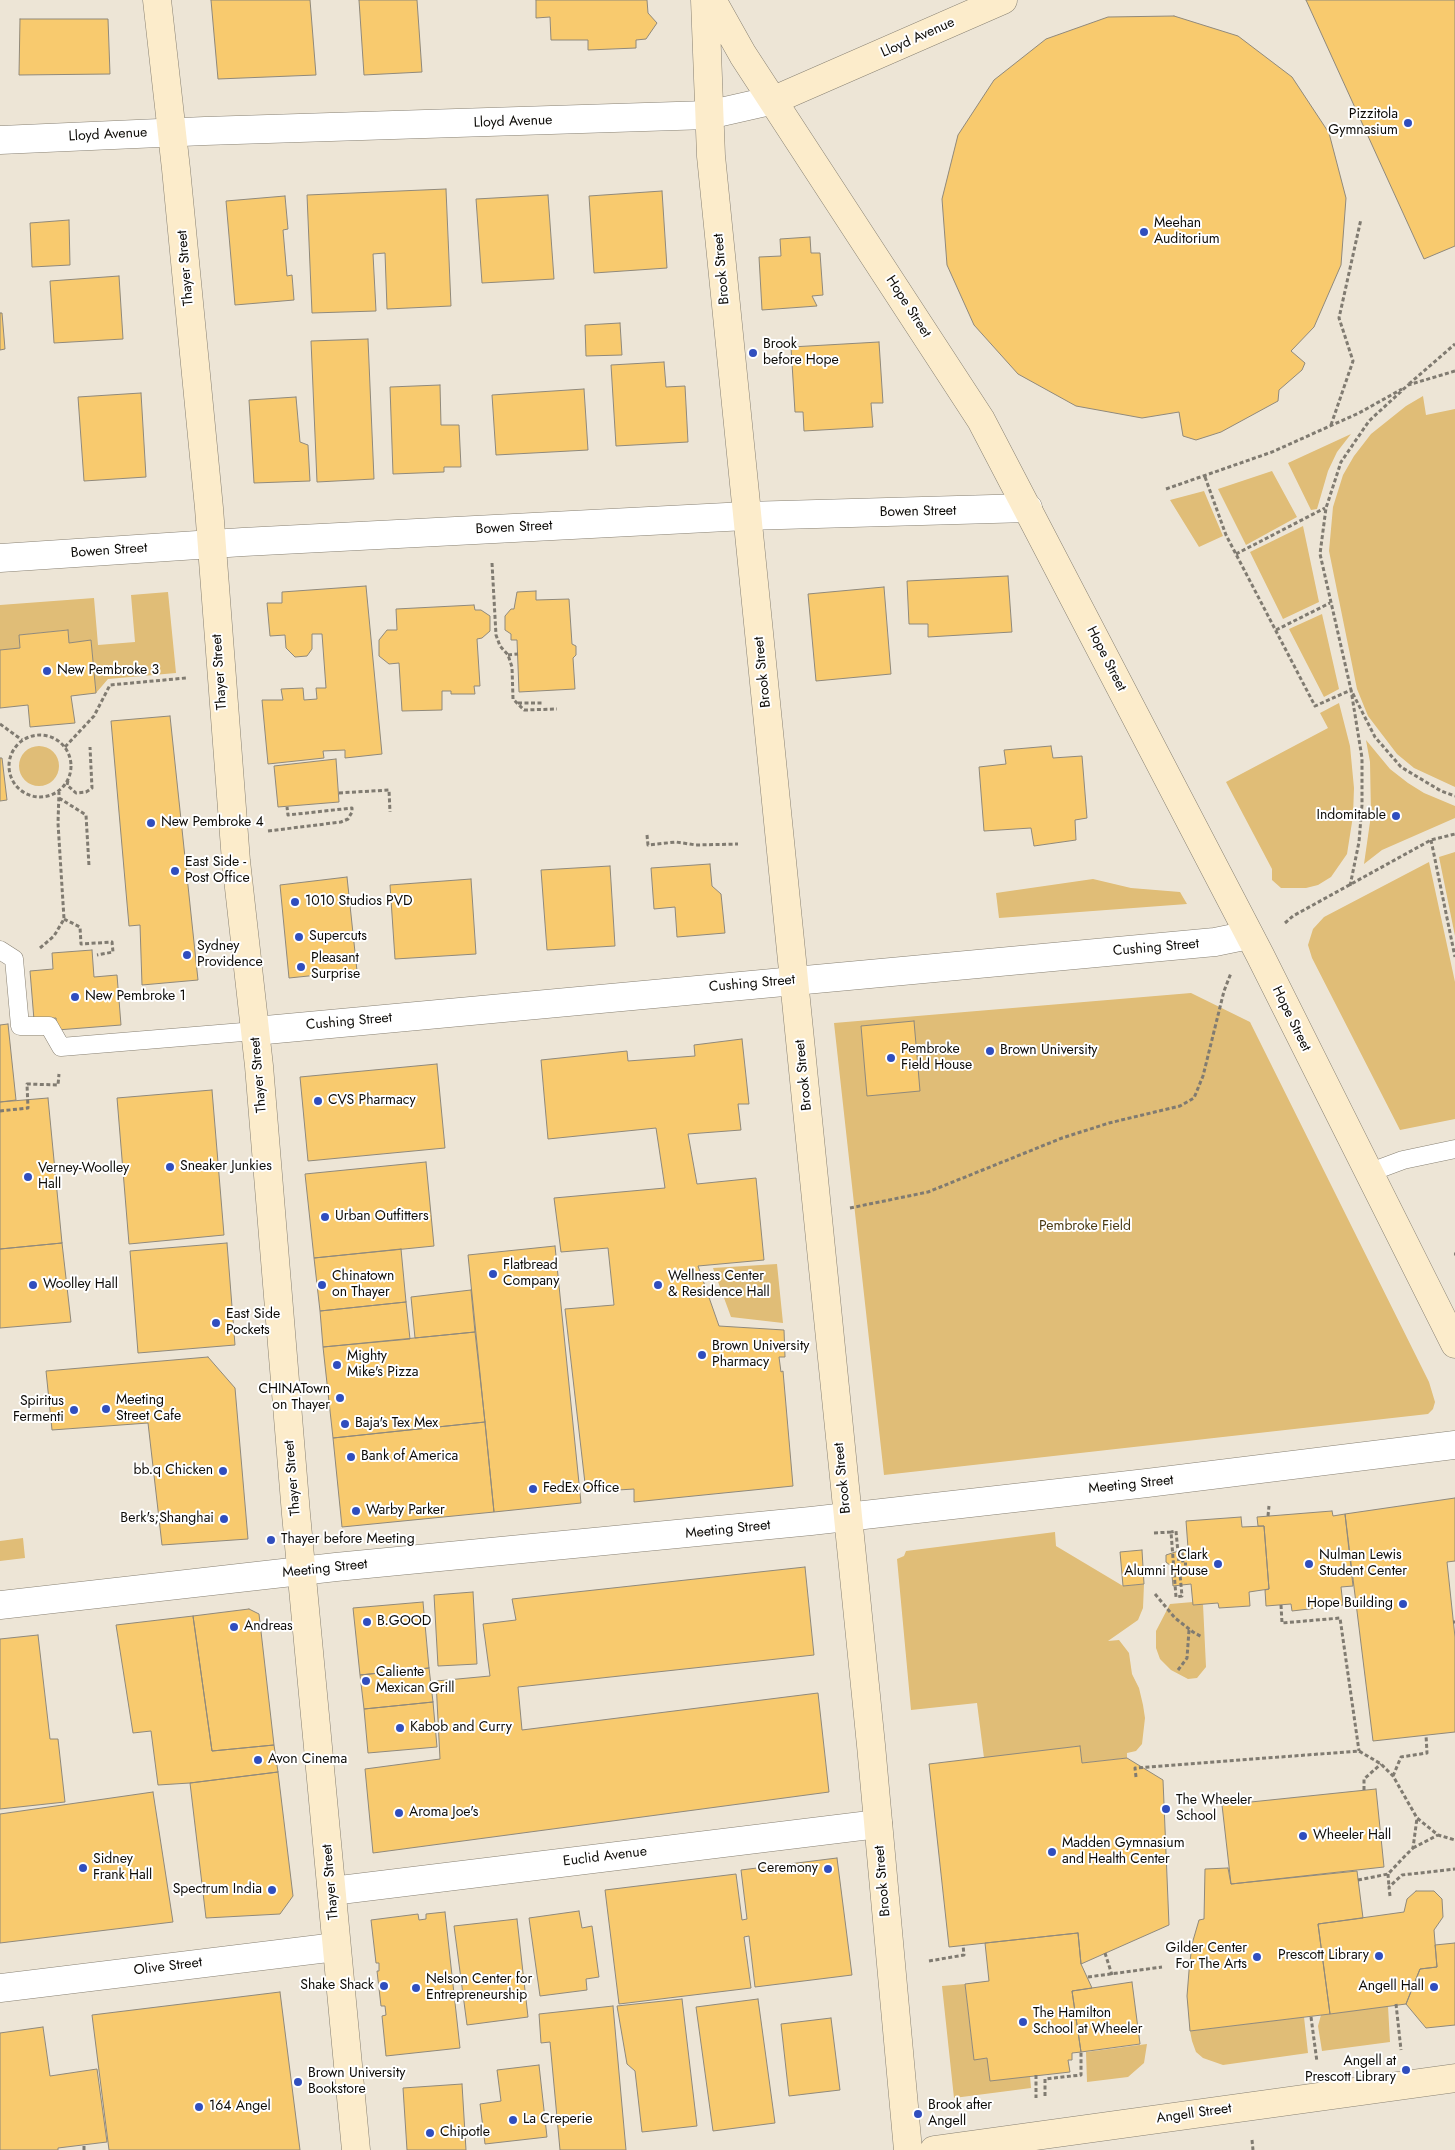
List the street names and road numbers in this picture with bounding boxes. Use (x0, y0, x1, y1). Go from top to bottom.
street label: Lloyd Avenue (879, 14, 957, 62)
street label: Lloyd Avenue (473, 112, 553, 132)
street label: Lloyd Avenue (68, 125, 148, 145)
street label: Thayer Street (174, 229, 198, 307)
street label: Brook Street (711, 233, 733, 305)
street label: Hope Street (882, 273, 934, 341)
street label: Bowen Street (879, 503, 957, 521)
street label: Bowen Street (475, 518, 553, 538)
street label: Bowen Street (70, 540, 148, 562)
street label: Hope Street (1083, 624, 1129, 694)
street label: Thayer Street (209, 633, 231, 711)
street label: Brook Street (751, 636, 775, 708)
street label: Cushing Street (1112, 936, 1200, 960)
street label: Cushing Street (708, 972, 796, 996)
street label: Hope Street (1268, 984, 1314, 1054)
street label: Cushing Street (305, 1010, 393, 1034)
street label: Thayer Street (247, 1036, 271, 1114)
street label: Brook Street (792, 1039, 816, 1111)
street label: Thayer Street (281, 1439, 305, 1517)
street label: Brook Street (831, 1442, 855, 1514)
street label: Meeting Street (1088, 1472, 1174, 1498)
street label: Meeting Street (685, 1517, 771, 1543)
street label: Meeting Street (282, 1556, 368, 1582)
street label: Thayer Street (319, 1843, 343, 1921)
street label: Euclid Avenue (562, 1844, 648, 1870)
street label: Brook Street (872, 1845, 894, 1917)
street label: Olive Street (133, 1954, 203, 1980)
street label: Angell Street (1155, 2100, 1233, 2128)

